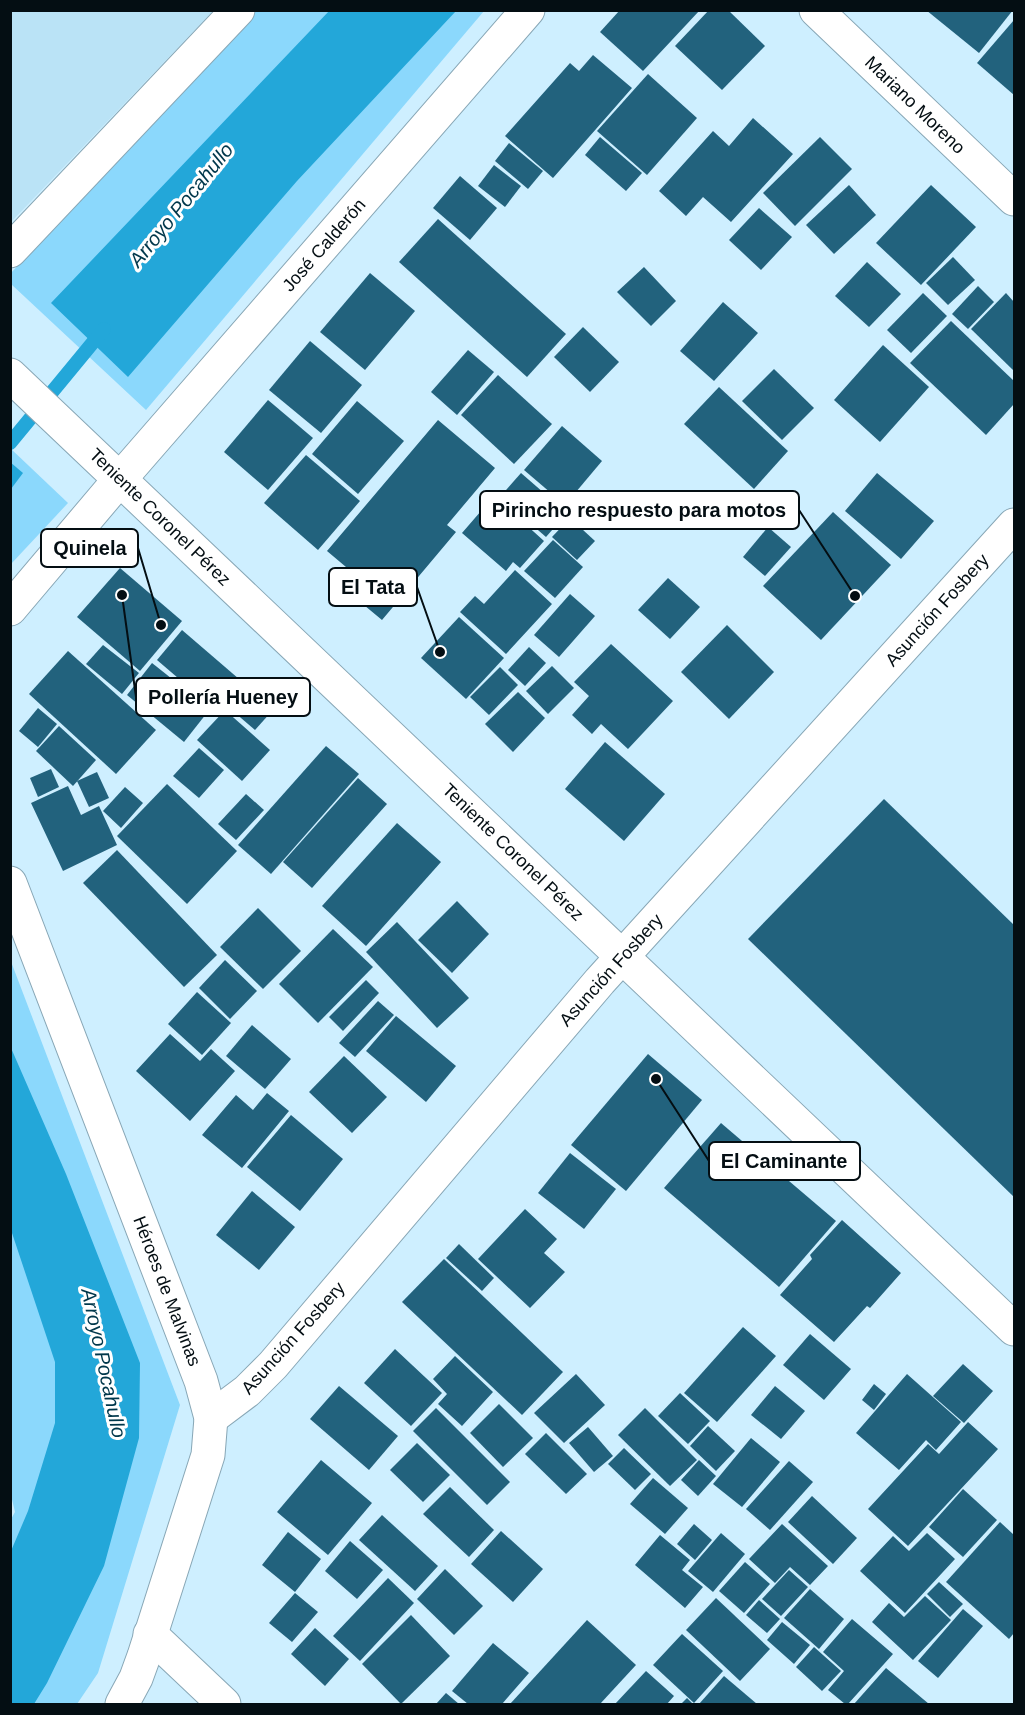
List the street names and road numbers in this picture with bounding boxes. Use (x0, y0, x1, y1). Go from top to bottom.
street label: Mariano Moreno (861, 52, 969, 158)
street label: José Calderón (278, 195, 370, 295)
street label: Teniente Coronel Pérez (85, 444, 235, 590)
street label: Asunción Fosbery (881, 550, 993, 670)
street label: Teniente Coronel Pérez (438, 779, 588, 925)
street label: Asunción Fosbery (555, 910, 667, 1030)
street label: Héroes de Malvinas (129, 1213, 205, 1369)
street label: Asunción Fosbery (237, 1278, 349, 1398)

